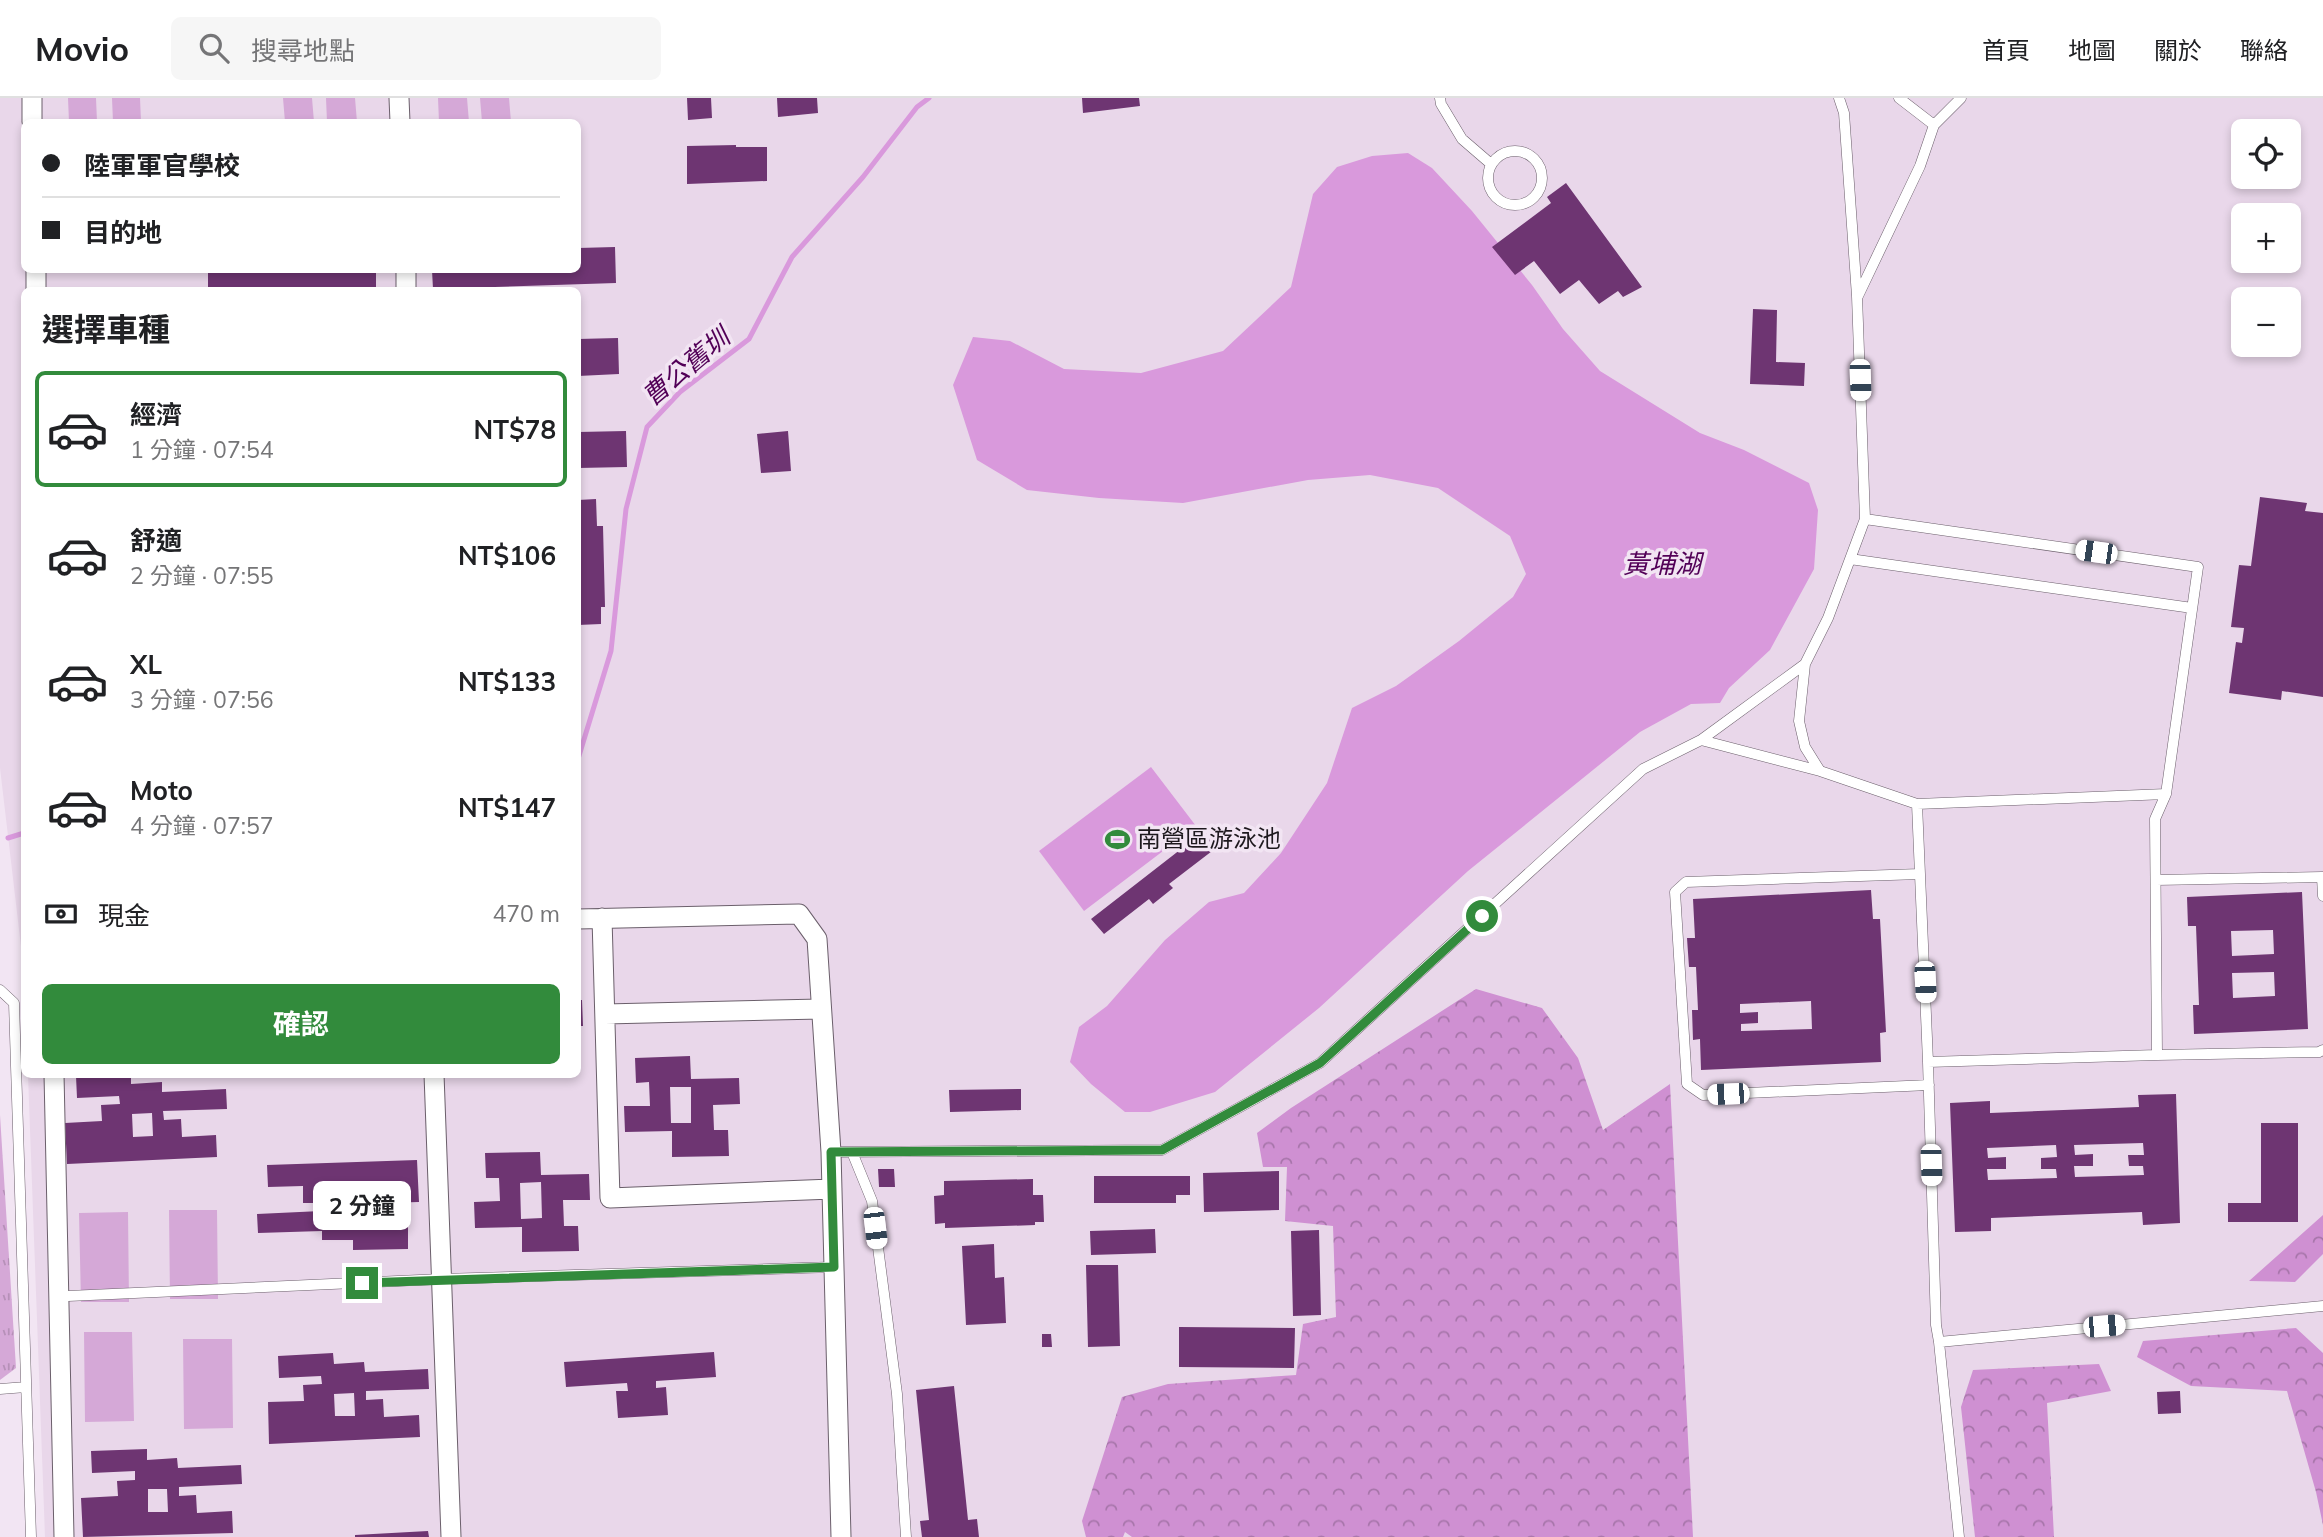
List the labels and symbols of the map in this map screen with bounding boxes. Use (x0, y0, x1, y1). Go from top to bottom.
water label: 曹公舊圳 (635, 318, 739, 413)
car (1849, 359, 1872, 401)
car (2074, 539, 2119, 565)
water label: 黃埔湖 (1623, 547, 1705, 580)
place label: 南營區游泳池 (1137, 823, 1281, 853)
sports icon: 南營區游泳池 (1103, 825, 1131, 853)
route start (1466, 900, 1498, 932)
car (1914, 960, 1937, 1004)
car (1707, 1083, 1750, 1105)
car (1920, 1144, 1943, 1186)
callout: 2 分鐘 (313, 1182, 411, 1230)
car (863, 1206, 888, 1250)
route end (346, 1267, 378, 1299)
car (2083, 1314, 2126, 1338)

